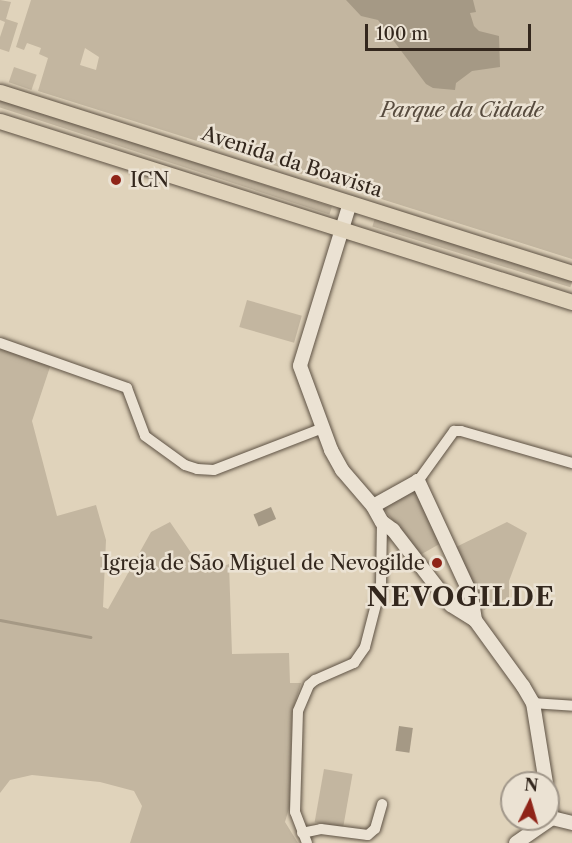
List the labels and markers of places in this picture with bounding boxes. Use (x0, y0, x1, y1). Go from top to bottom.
place label: ICN (130, 168, 169, 192)
marker: ICN (107, 171, 125, 189)
place label: Igreja de São Miguel de Nevogilde (102, 551, 425, 575)
marker: Igreja de São Miguel de Nevogilde (430, 556, 444, 570)

